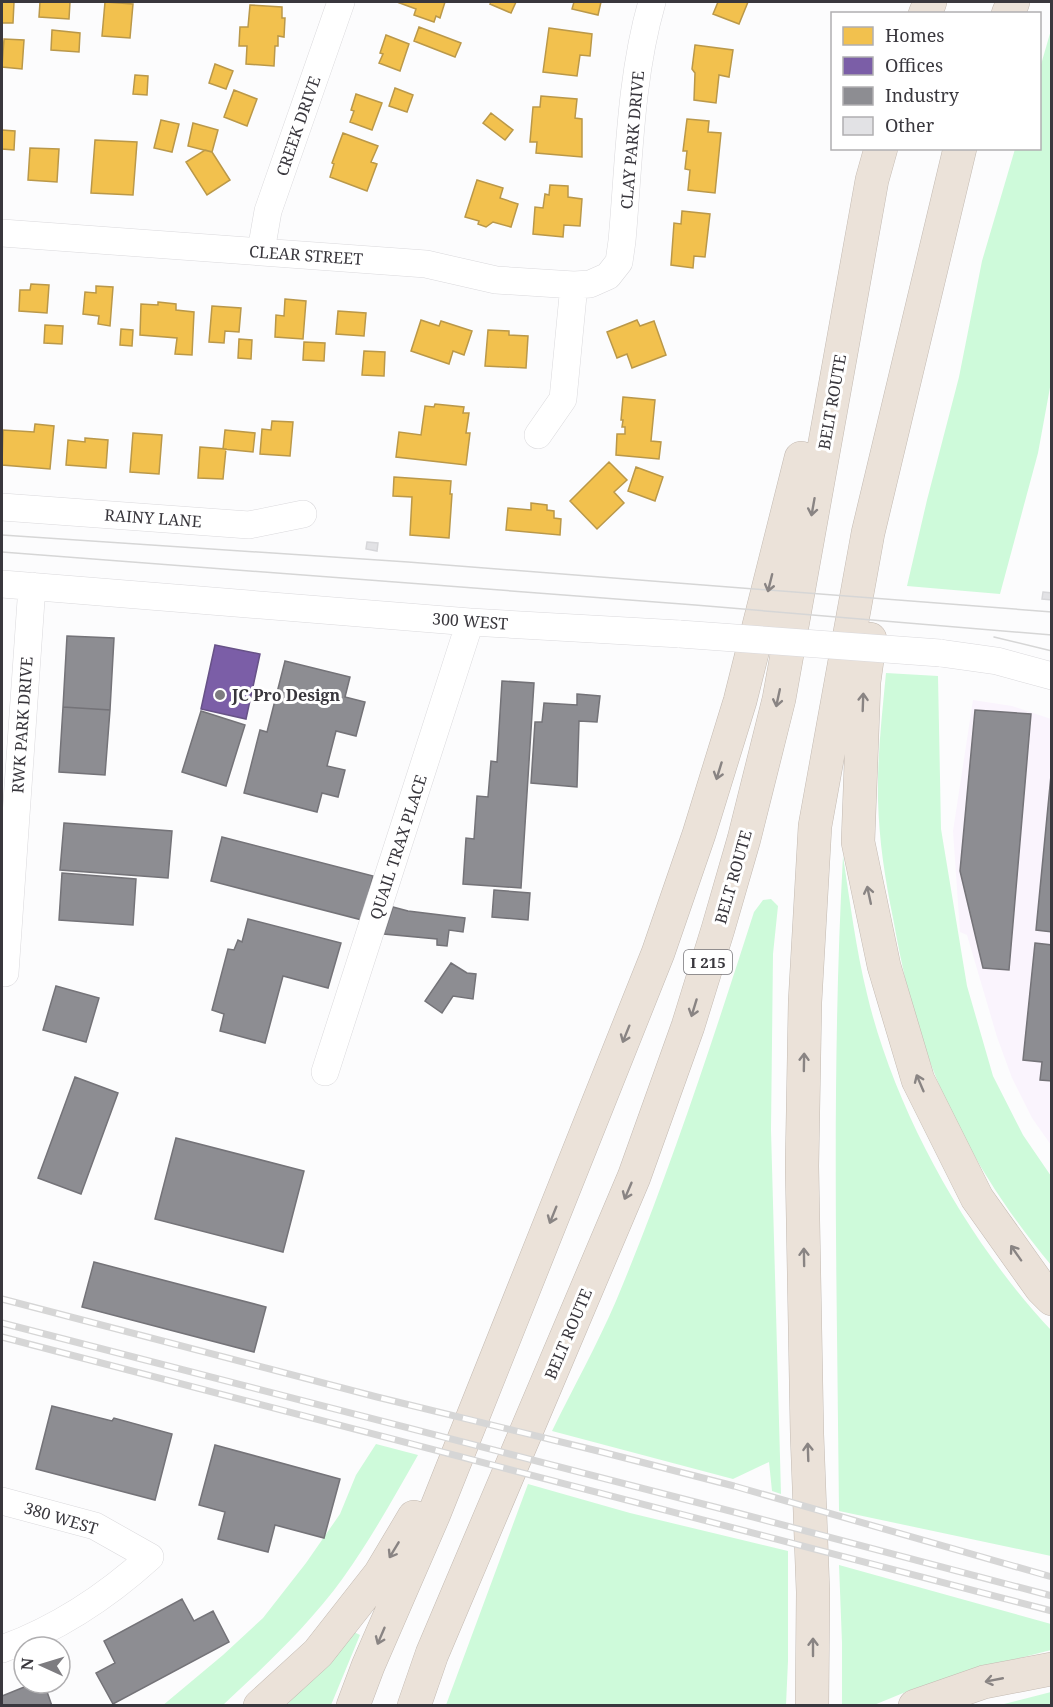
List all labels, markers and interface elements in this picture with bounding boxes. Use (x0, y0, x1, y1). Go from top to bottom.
legend (831, 12, 1041, 150)
text: Homes (885, 23, 944, 47)
text: Offices (885, 53, 943, 77)
street label: CLAY PARK DRIVE (615, 70, 649, 210)
street label: CREEK DRIVE (271, 73, 325, 179)
text: Industry (885, 83, 960, 107)
text: Other (885, 113, 935, 137)
street label: CLEAR STREET (248, 240, 364, 270)
street label: BELT ROUTE (813, 353, 851, 451)
one-way arrow (807, 496, 818, 516)
street label: RAINY LANE (104, 504, 202, 532)
one-way arrow (764, 573, 775, 592)
street label: 300 WEST (431, 607, 509, 635)
street label: RWK PARK DRIVE (6, 656, 38, 794)
place label: JC Pro Design (231, 684, 340, 706)
marker: JC Pro Design (213, 688, 227, 702)
one-way arrow (772, 689, 784, 708)
one-way arrow (857, 692, 869, 712)
one-way arrow (713, 761, 724, 780)
street label: QUAIL TRAX PLACE (364, 772, 432, 922)
street label: BELT ROUTE (709, 828, 757, 926)
one-way arrow (863, 886, 874, 906)
road number: I 215 (684, 950, 732, 974)
one-way arrow (688, 998, 699, 1017)
one-way arrow (620, 1024, 631, 1043)
one-way arrow (798, 1053, 810, 1073)
one-way arrow (914, 1075, 926, 1093)
one-way arrow (622, 1182, 633, 1200)
one-way arrow (547, 1205, 558, 1224)
one-way arrow (1010, 1245, 1022, 1261)
one-way arrow (798, 1248, 810, 1268)
street label: BELT ROUTE (539, 1285, 597, 1383)
one-way arrow (802, 1443, 814, 1463)
street label: 380 WEST (21, 1496, 101, 1540)
one-way arrow (388, 1541, 400, 1558)
one-way arrow (375, 1627, 386, 1645)
north arrow (12, 1635, 72, 1695)
one-way arrow (807, 1638, 819, 1658)
text: N (16, 1657, 38, 1671)
one-way arrow (985, 1675, 1004, 1686)

